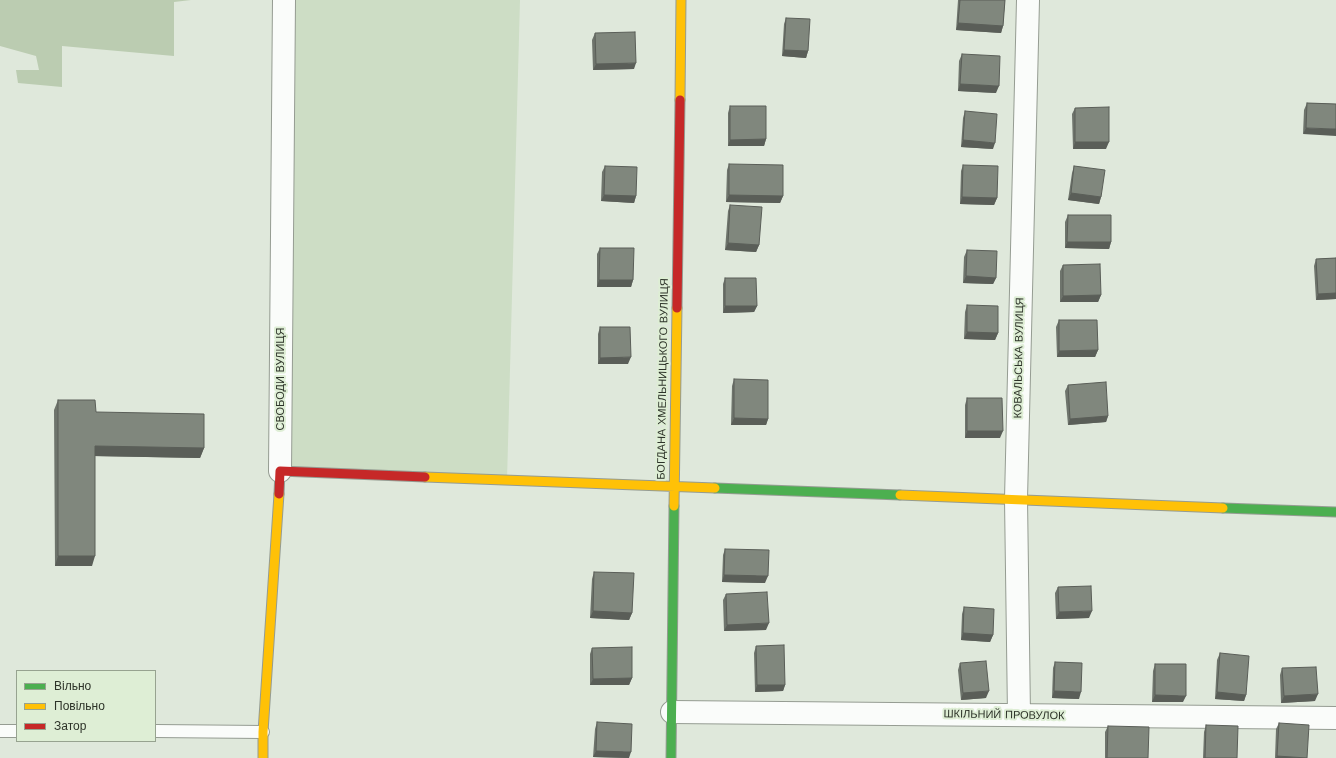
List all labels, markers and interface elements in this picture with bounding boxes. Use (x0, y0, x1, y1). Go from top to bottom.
street label: БОГДАНА ХМЕЛЬНИЦЬКОГО ВУЛИЦЯ (655, 278, 671, 480)
street label: КОВАЛЬСЬКА ВУЛИЦЯ (1011, 297, 1027, 419)
street label: СВОБОДИ ВУЛИЦЯ (274, 328, 288, 430)
legend (16, 670, 156, 742)
text: Вільно (54, 679, 91, 693)
text: Повільно (54, 699, 105, 713)
street label: ШКІЛЬНИЙ ПРОВУЛОК (943, 707, 1065, 723)
text: Затор (54, 719, 86, 733)

